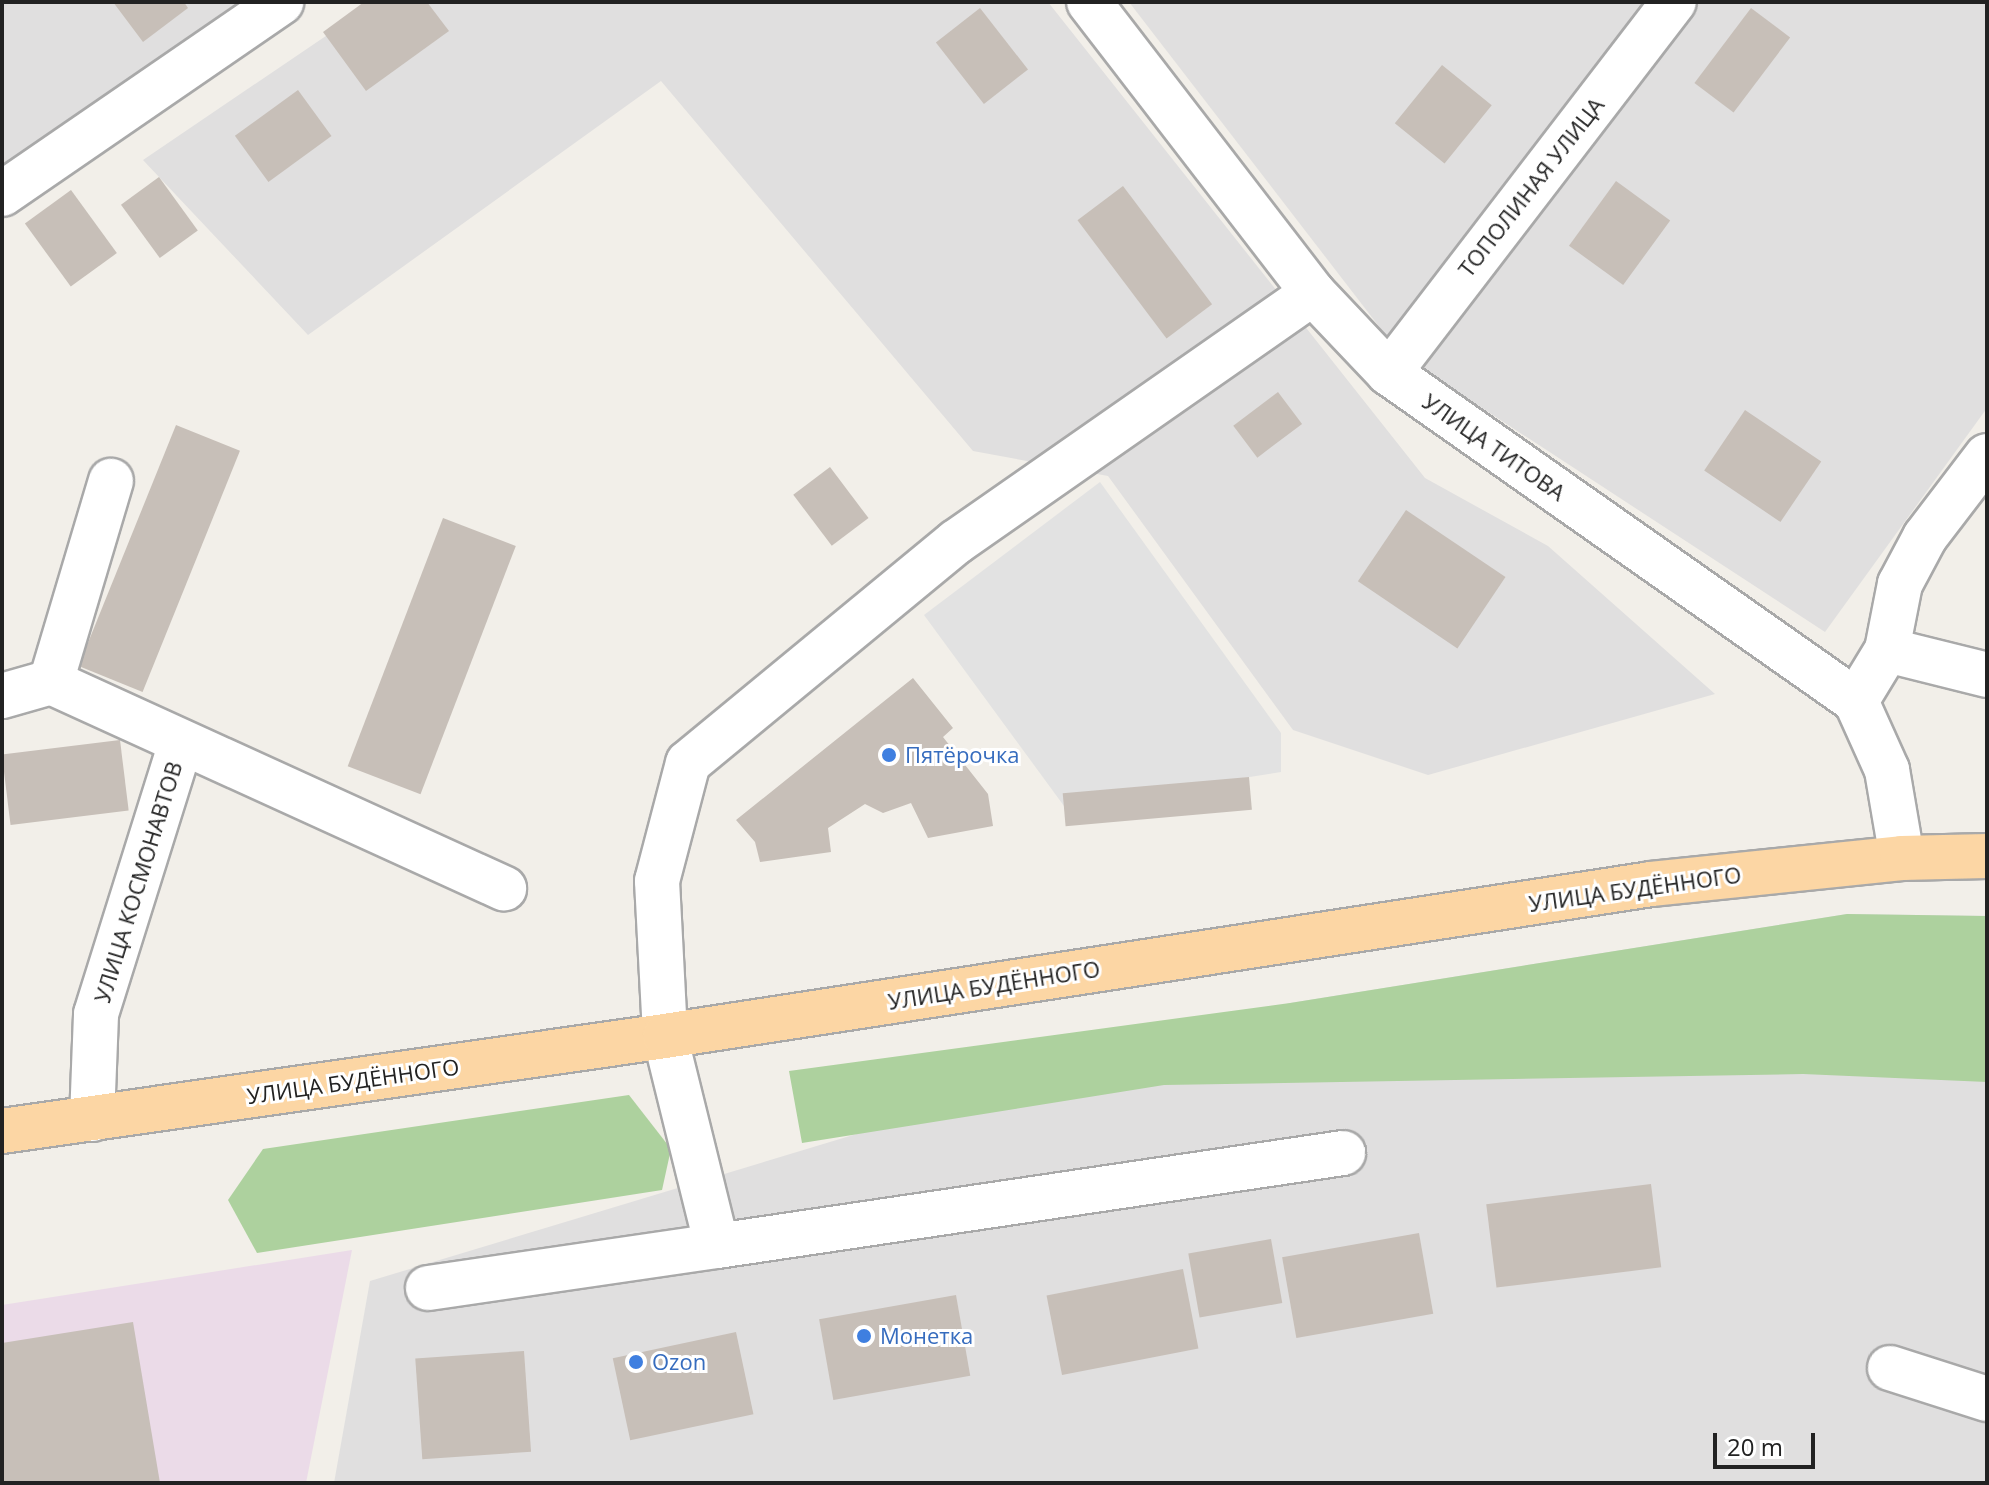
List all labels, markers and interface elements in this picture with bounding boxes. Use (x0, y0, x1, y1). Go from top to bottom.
street label: ТОПОЛИНАЯ УЛИЦА (1453, 92, 1609, 282)
street label: УЛИЦА ТИТОВА (1418, 388, 1570, 506)
place label: Пятёрочка (905, 742, 1020, 768)
marker: Пятёрочка (880, 746, 898, 764)
street label: УЛИЦА КОСМОНАВТОВ (89, 758, 187, 1006)
street label: УЛИЦА БУДЁННОГО (1527, 861, 1743, 917)
street label: УЛИЦА БУДЁННОГО (886, 955, 1102, 1015)
street label: УЛИЦА БУДЁННОГО (245, 1053, 461, 1109)
place label: Монетка (880, 1323, 973, 1349)
marker: Монетка (855, 1327, 873, 1345)
place label: Ozon (652, 1349, 706, 1375)
marker: Ozon (627, 1353, 645, 1371)
scale bar (1717, 1417, 1819, 1467)
text: 20 m (1727, 1430, 1783, 1463)

